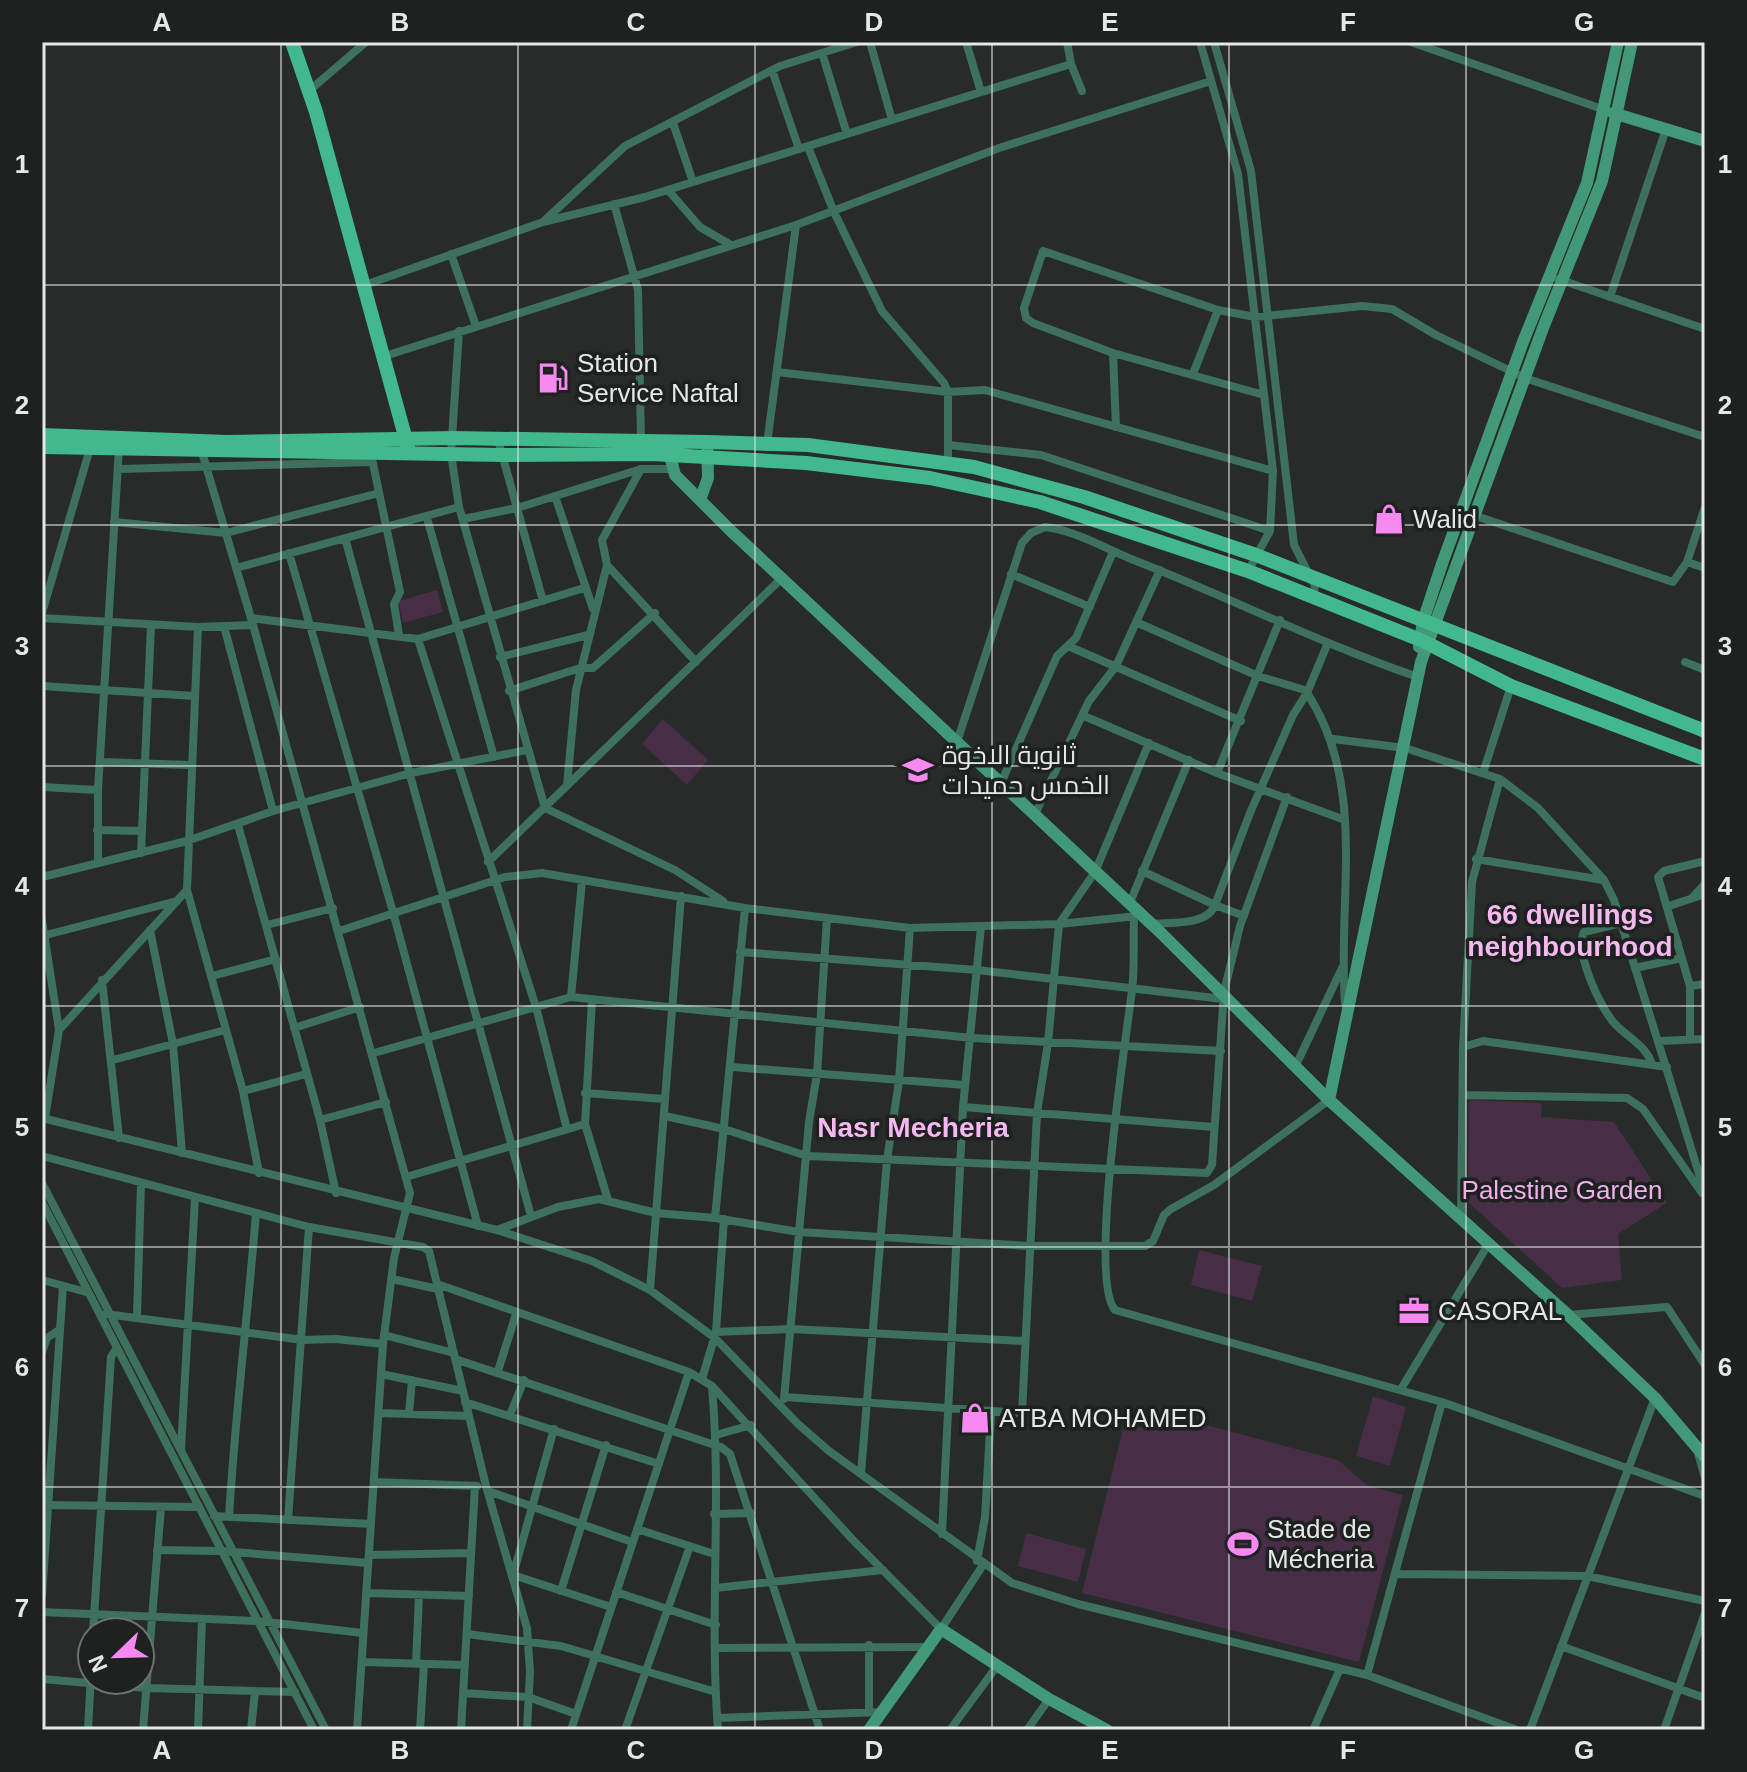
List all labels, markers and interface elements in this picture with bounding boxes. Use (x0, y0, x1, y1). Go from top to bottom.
text: A (153, 7, 172, 37)
text: B (391, 7, 409, 37)
text: C (627, 7, 646, 37)
text: D (865, 7, 883, 37)
text: E (1101, 7, 1119, 37)
text: F (1340, 7, 1356, 37)
text: G (1574, 7, 1594, 37)
text: 1 (15, 149, 29, 179)
text: 1 (1718, 149, 1732, 179)
place label: Station Service Naftal (577, 348, 739, 408)
fuel station icon: Station Service Naftal (536, 361, 570, 395)
text: 2 (15, 390, 29, 420)
text: 2 (1718, 390, 1732, 420)
shop icon: Walid (1372, 502, 1406, 536)
place label: Walid (1413, 504, 1477, 534)
text: 3 (15, 631, 29, 661)
text: 3 (1718, 631, 1732, 661)
place label: ثانوية الاخوة الخمس حميدات (942, 740, 1110, 801)
school or university icon: ثانوية الاخوة الخمس حميدات (901, 753, 935, 787)
text: 4 (15, 871, 30, 901)
text: 4 (1718, 871, 1733, 901)
district label: 66 dwellings neighbourhood (1467, 899, 1673, 962)
text: 5 (15, 1112, 29, 1142)
district label: Nasr Mecheria (817, 1112, 1009, 1143)
text: 5 (1718, 1112, 1732, 1142)
park label: Palestine Garden (1462, 1175, 1662, 1205)
office icon: CASORAL (1397, 1294, 1431, 1328)
place label: CASORAL (1438, 1296, 1562, 1326)
text: 6 (15, 1352, 29, 1382)
text: 6 (1718, 1352, 1732, 1382)
shop icon: ATBA MOHAMED (958, 1401, 992, 1435)
place label: ATBA MOHAMED (999, 1403, 1207, 1433)
place label: Stade de Mécheria (1267, 1514, 1374, 1574)
sports icon: Stade de Mécheria (1226, 1527, 1260, 1561)
text: 7 (15, 1593, 29, 1623)
text: 7 (1718, 1593, 1732, 1623)
north arrow (76, 1616, 156, 1696)
text: N (83, 1651, 113, 1676)
text: A (153, 1735, 172, 1765)
text: B (391, 1735, 409, 1765)
text: C (627, 1735, 646, 1765)
text: D (865, 1735, 883, 1765)
text: E (1101, 1735, 1119, 1765)
text: F (1340, 1735, 1356, 1765)
text: G (1574, 1735, 1594, 1765)

